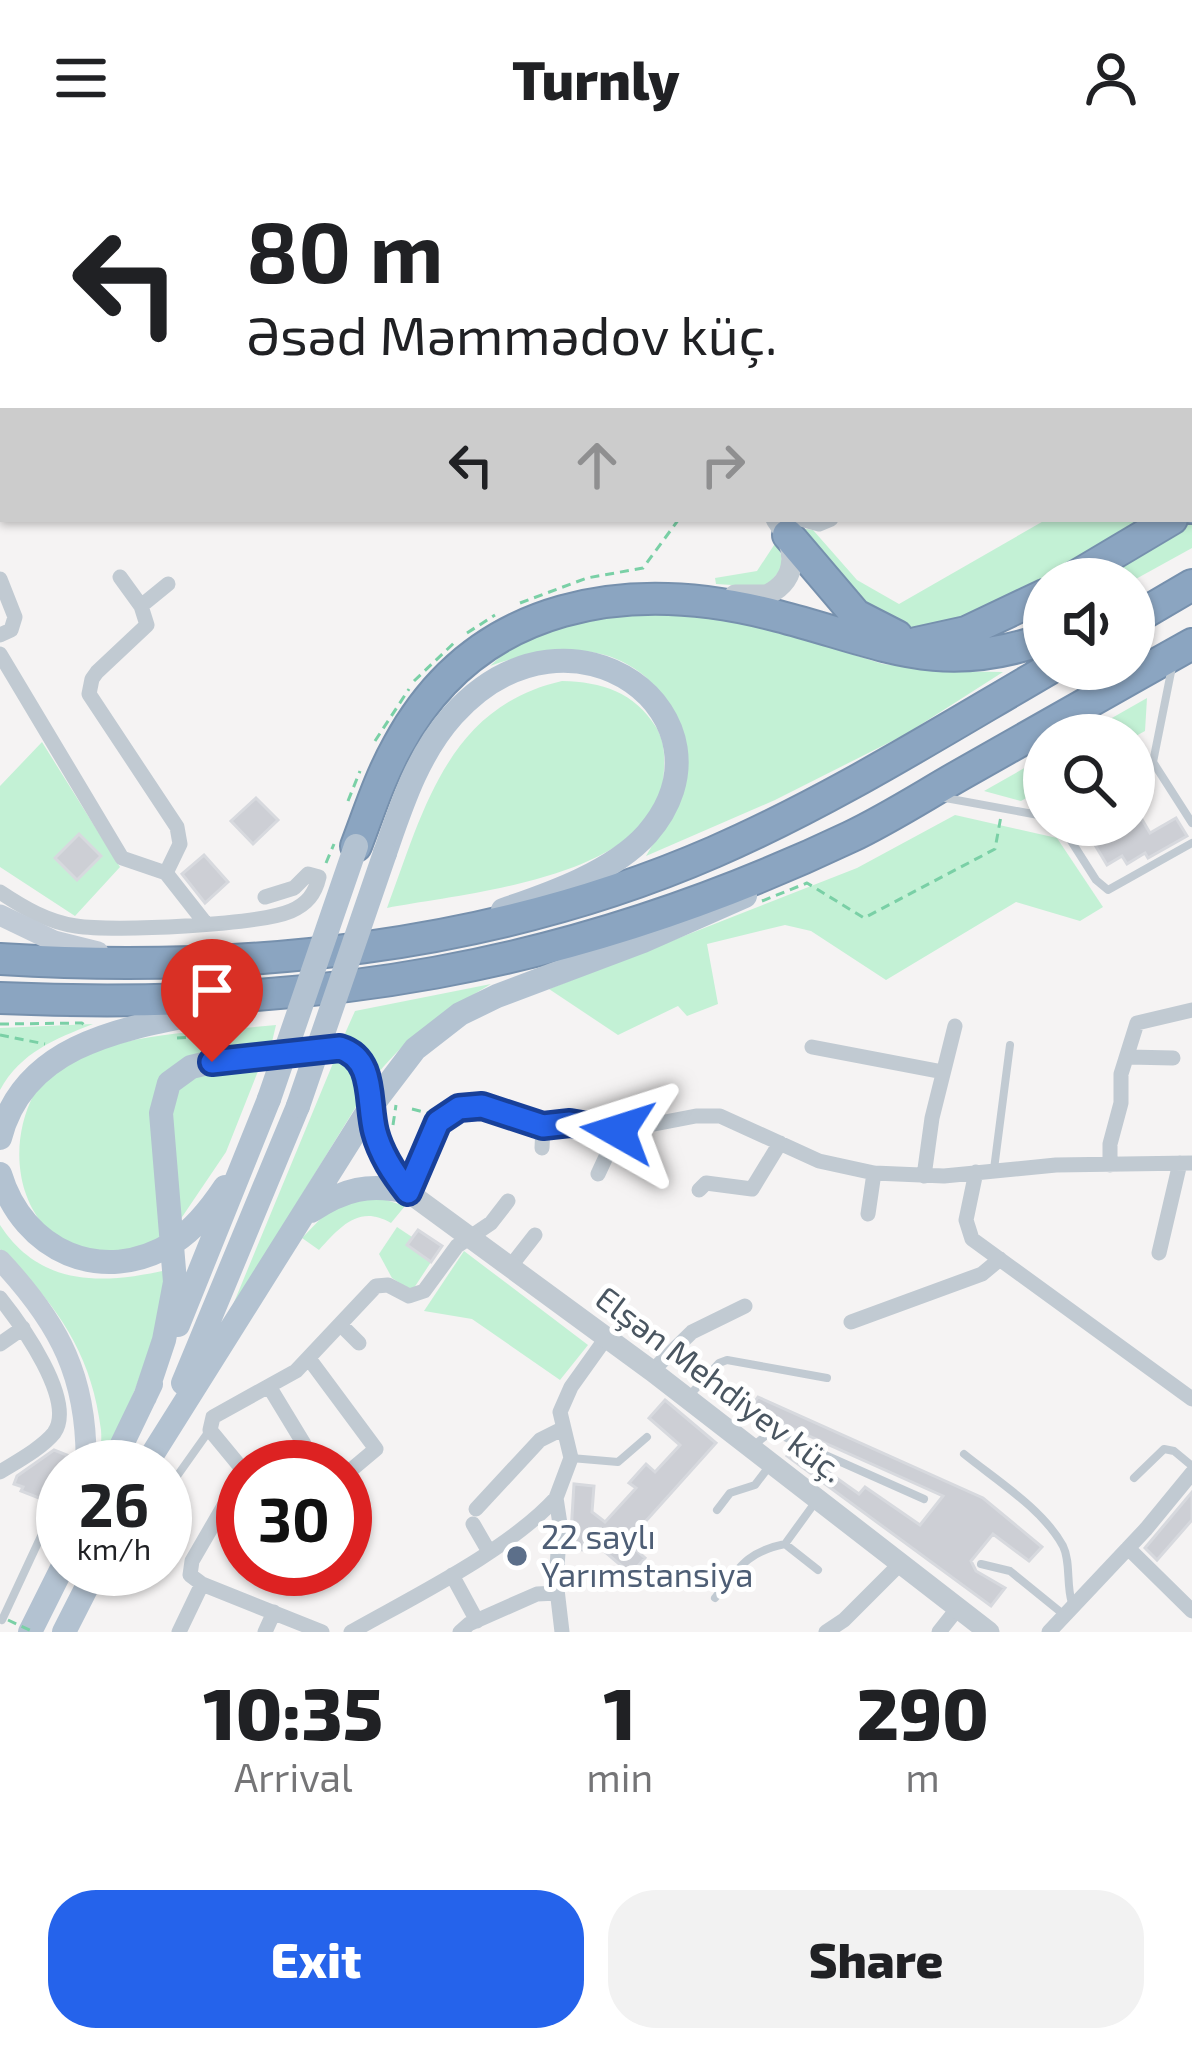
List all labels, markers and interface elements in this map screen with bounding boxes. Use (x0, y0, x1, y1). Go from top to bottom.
icon: menu (48, 45, 114, 111)
icon: person (1078, 45, 1144, 111)
text: Turnly (512, 46, 680, 111)
text: 80 m (246, 199, 443, 300)
icon: left (48, 204, 204, 360)
text: Əsəd Məmmədov küç. (246, 301, 777, 366)
icon: left (438, 432, 504, 498)
icon: ahead (564, 432, 630, 498)
icon: right (690, 432, 756, 498)
map controls (1023, 558, 1155, 846)
button: sound (1023, 558, 1155, 690)
button: search (1023, 714, 1155, 846)
pin (161, 939, 263, 1062)
icon: arrive (179, 957, 245, 1023)
position arrow (555, 1068, 681, 1194)
street label: Elşən Mehdiyev küç. (587, 1277, 853, 1491)
speed limit sign: 30 (216, 1440, 372, 1596)
text: 26 (79, 1467, 149, 1539)
place label: 22 saylı Yarımstansiya (541, 1516, 753, 1594)
text: km/h (77, 1530, 151, 1566)
marker: 22 saylı Yarımstansiya (504, 1543, 530, 1569)
text: 10:35 (203, 1668, 383, 1754)
text: 1 (604, 1668, 636, 1754)
text: 290 (856, 1668, 989, 1754)
text: Arrival (234, 1753, 353, 1800)
text: min (587, 1753, 653, 1800)
text: m (905, 1753, 940, 1800)
button: Exit (48, 1890, 584, 2028)
button: Share (608, 1890, 1144, 2028)

